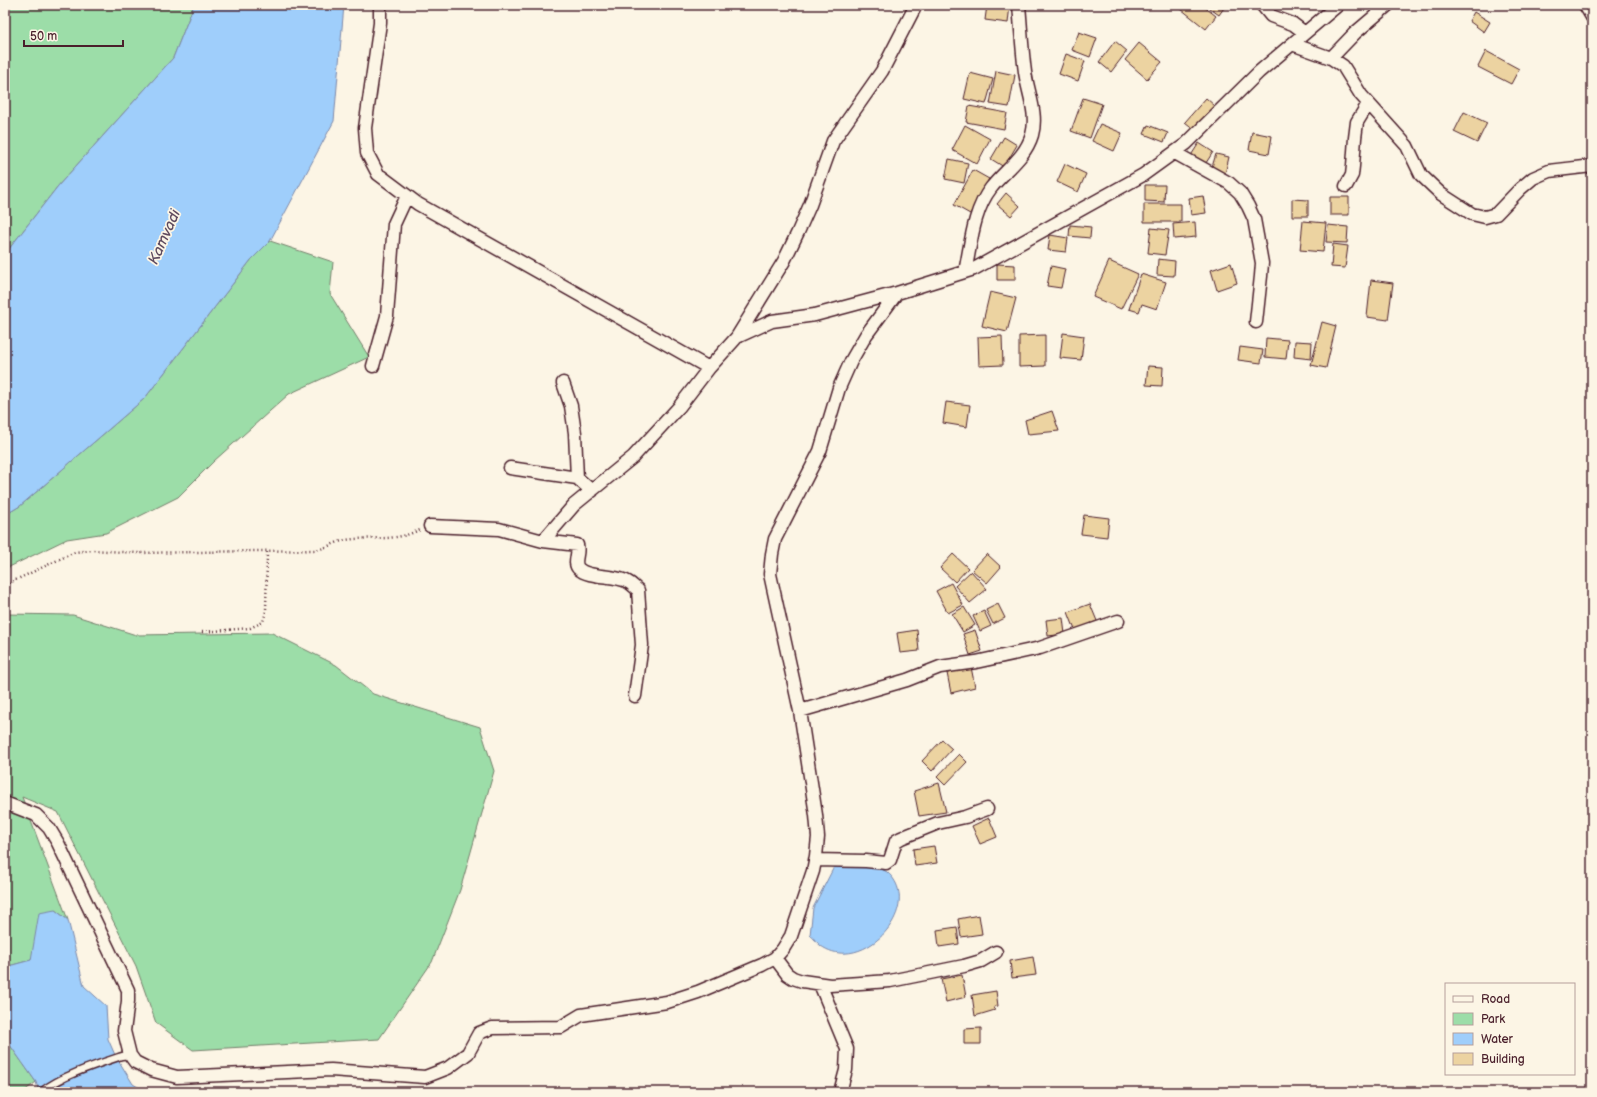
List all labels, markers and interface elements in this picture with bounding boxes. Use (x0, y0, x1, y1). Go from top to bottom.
scale bar (24, 22, 123, 48)
text: 50 m (30, 29, 57, 44)
water label: Kamvadi (144, 206, 185, 267)
legend (1445, 983, 1575, 1075)
text: Road (1481, 992, 1510, 1007)
text: Park (1481, 1012, 1505, 1027)
text: Water (1481, 1032, 1513, 1047)
text: Building (1481, 1052, 1525, 1067)

